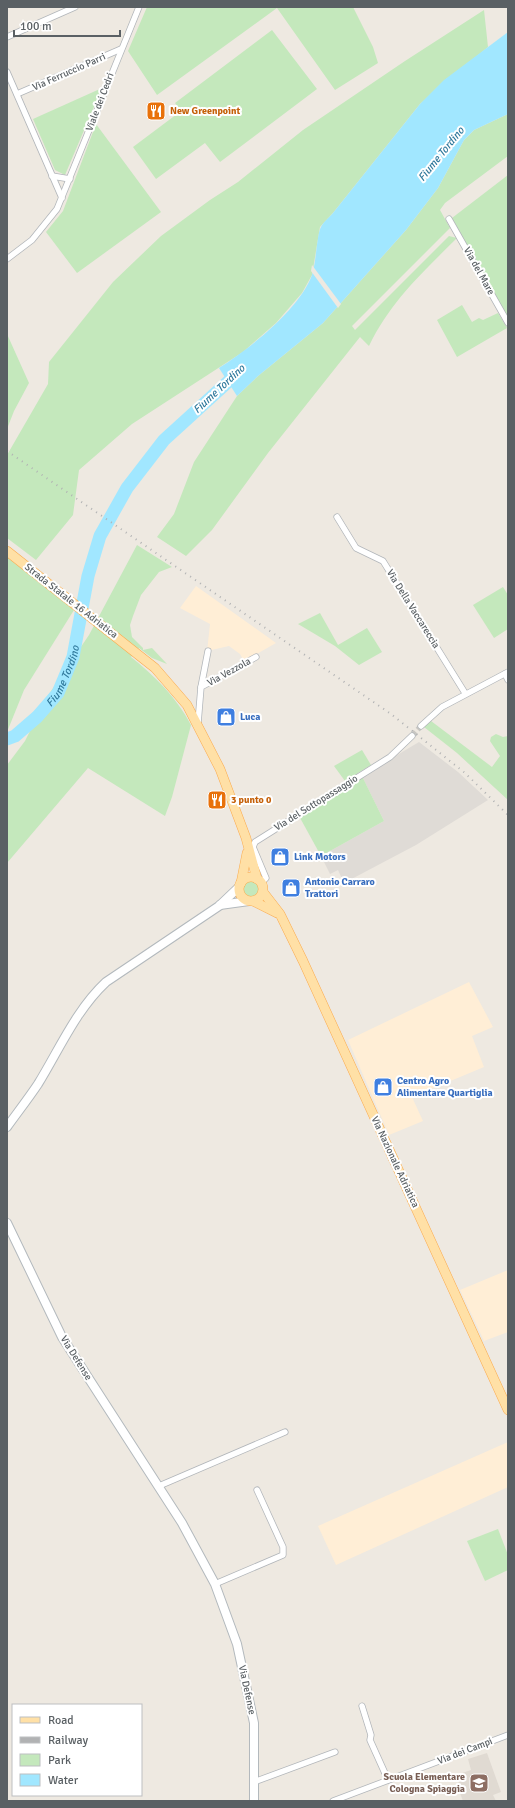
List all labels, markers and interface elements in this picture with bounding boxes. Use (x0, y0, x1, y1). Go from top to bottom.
scale bar (14, 12, 120, 38)
text: 100 m (20, 19, 52, 34)
street label: Via Ferruccio Parri (31, 50, 107, 94)
street label: Viale dei Cedri (83, 71, 117, 133)
restaurant icon: New Greenpoint (145, 100, 167, 122)
place label: New Greenpoint (170, 105, 240, 117)
water label: Fiume Tordino (415, 123, 468, 184)
street label: Via del Mare (461, 245, 497, 297)
water label: Fiume Tordino (190, 361, 249, 416)
street label: Strada Statale 16 Adriatica (22, 561, 120, 641)
street label: Via Della Vaccareccia (384, 567, 442, 651)
water label: Fiume Tordino (43, 643, 82, 709)
street label: Via Vezzola (205, 655, 253, 689)
shop icon: Luca (215, 706, 237, 728)
place label: Luca (240, 711, 260, 723)
street label: Via del Sottopassaggio (272, 772, 360, 834)
restaurant icon: 3 punto 0 (206, 789, 228, 811)
place label: 3 punto 0 (231, 794, 272, 806)
shop icon: Link Motors (269, 846, 291, 868)
place label: Link Motors (294, 851, 346, 863)
place label: Antonio Carraro Trattori (305, 876, 375, 900)
shop icon: Antonio Carraro Trattori (280, 877, 302, 899)
place label: Centro Agro Alimentare Quartiglia (397, 1075, 493, 1099)
shop icon: Centro Agro Alimentare Quartiglia (372, 1076, 394, 1098)
street label: Via Nazionale Adriatica (369, 1114, 421, 1210)
street label: Via Defense (58, 1333, 94, 1383)
street label: Via Defense (236, 1664, 258, 1716)
legend (12, 1704, 142, 1796)
text: Road (48, 1713, 74, 1728)
text: Railway (48, 1733, 88, 1748)
street label: Via dei Campi (436, 1735, 494, 1767)
text: Park (48, 1753, 71, 1768)
place label: Scuola Elementare Cologna Spiaggia (384, 1771, 465, 1795)
school or university icon: Scuola Elementare Cologna Spiaggia (468, 1772, 490, 1794)
text: Water (48, 1773, 79, 1788)

